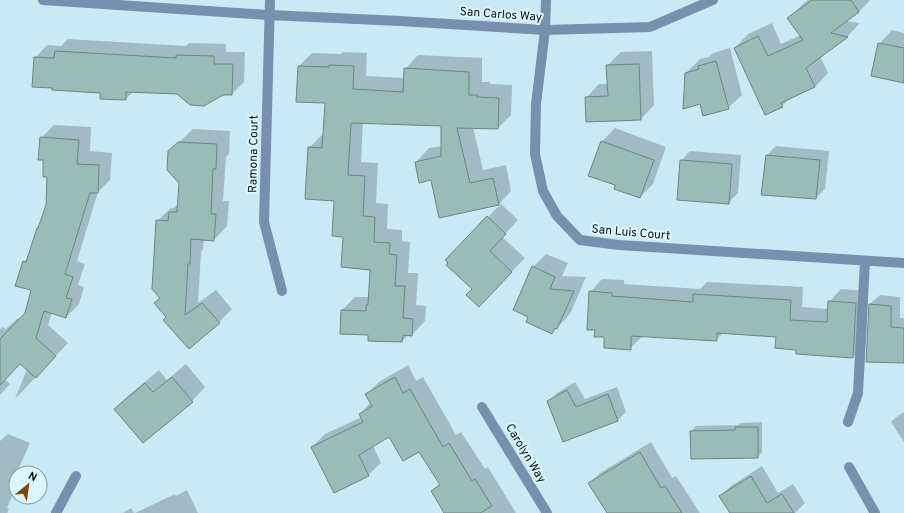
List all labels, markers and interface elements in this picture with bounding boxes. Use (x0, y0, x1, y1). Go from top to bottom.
street label: San Carlos Way (459, 4, 543, 26)
street label: Ramona Court (245, 115, 263, 193)
street label: San Luis Court (591, 222, 671, 244)
street label: Carolyn Way (501, 421, 549, 486)
north arrow (8, 465, 48, 505)
text: N (26, 469, 39, 485)

